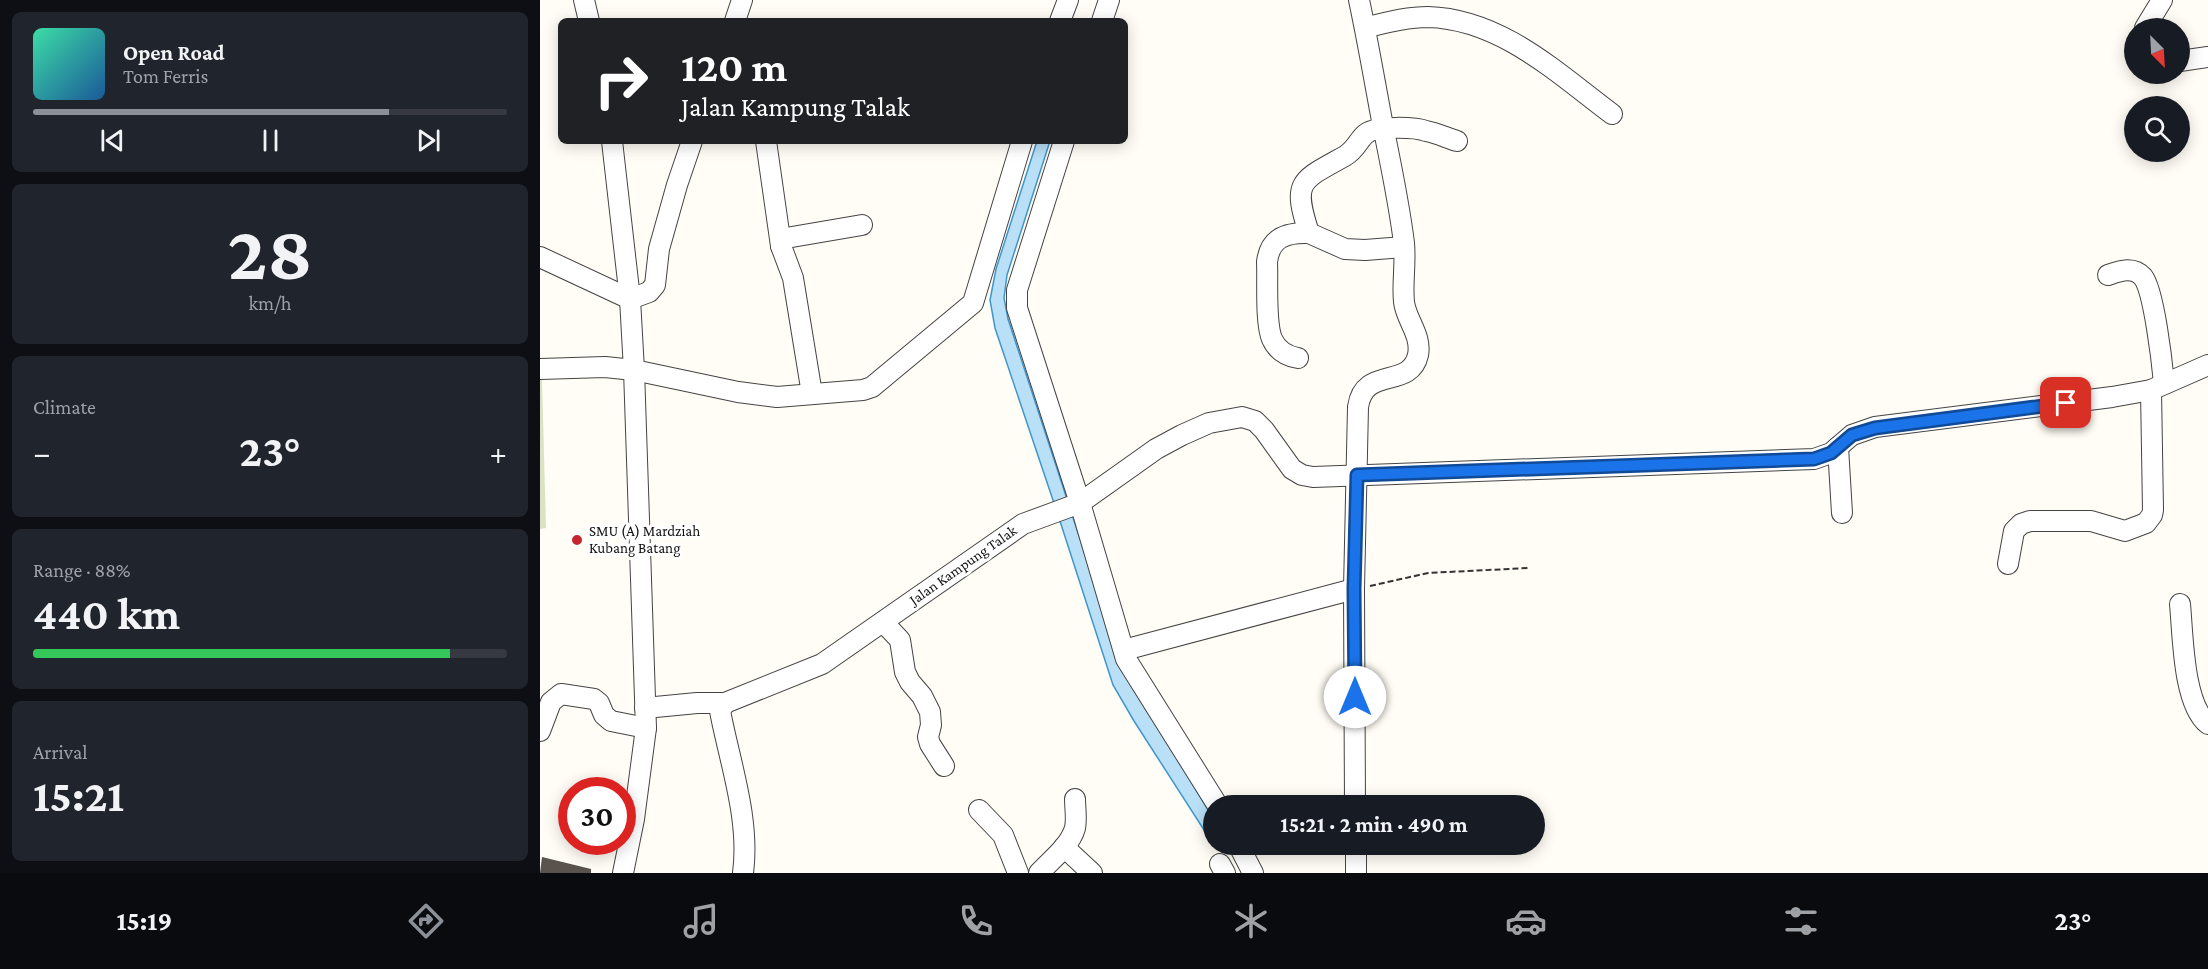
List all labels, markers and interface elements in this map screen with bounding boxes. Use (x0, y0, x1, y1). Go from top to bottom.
north arrow (2124, 18, 2190, 84)
map controls (2124, 18, 2190, 162)
text: Open Road (123, 40, 225, 65)
icon: right (582, 42, 660, 120)
text: 120 m (681, 43, 787, 90)
text: Tom Ferris (123, 65, 208, 87)
text: Jalan Kampung Talak (681, 92, 910, 122)
button: search (2124, 96, 2190, 162)
icon: previous (96, 124, 129, 157)
icon: pause (254, 124, 287, 157)
icon: next (412, 124, 445, 157)
text: 28 (227, 209, 313, 296)
text: km/h (248, 292, 292, 314)
pin (2040, 377, 2091, 428)
icon: arrive (2049, 386, 2082, 419)
text: Climate (33, 396, 96, 418)
text: 23° (239, 426, 301, 476)
text: − (33, 434, 50, 471)
text: + (490, 434, 507, 471)
street label: Jalan Kampung Talak (905, 521, 1021, 610)
place label: SMU (A) Mardziah Kubang Batang (589, 523, 700, 557)
marker: SMU (A) Mardziah Kubang Batang (570, 533, 584, 547)
text: Range · 88% (33, 559, 131, 581)
text: 440 km (33, 589, 180, 639)
position arrow (1323, 665, 1387, 729)
text: Arrival (33, 741, 87, 763)
text: 15:21 (33, 771, 124, 821)
speed limit sign: 30 (558, 777, 636, 855)
text: 15:21 · 2 min · 490 m (1280, 812, 1468, 837)
icon: directions (405, 900, 447, 942)
icon: music (680, 900, 722, 942)
icon: phone (955, 900, 997, 942)
icon: climate (1230, 900, 1272, 942)
icon: car (1505, 900, 1547, 942)
icon: filters (1780, 900, 1822, 942)
text: 15:19 (116, 906, 172, 936)
text: 23° (2054, 906, 2091, 936)

